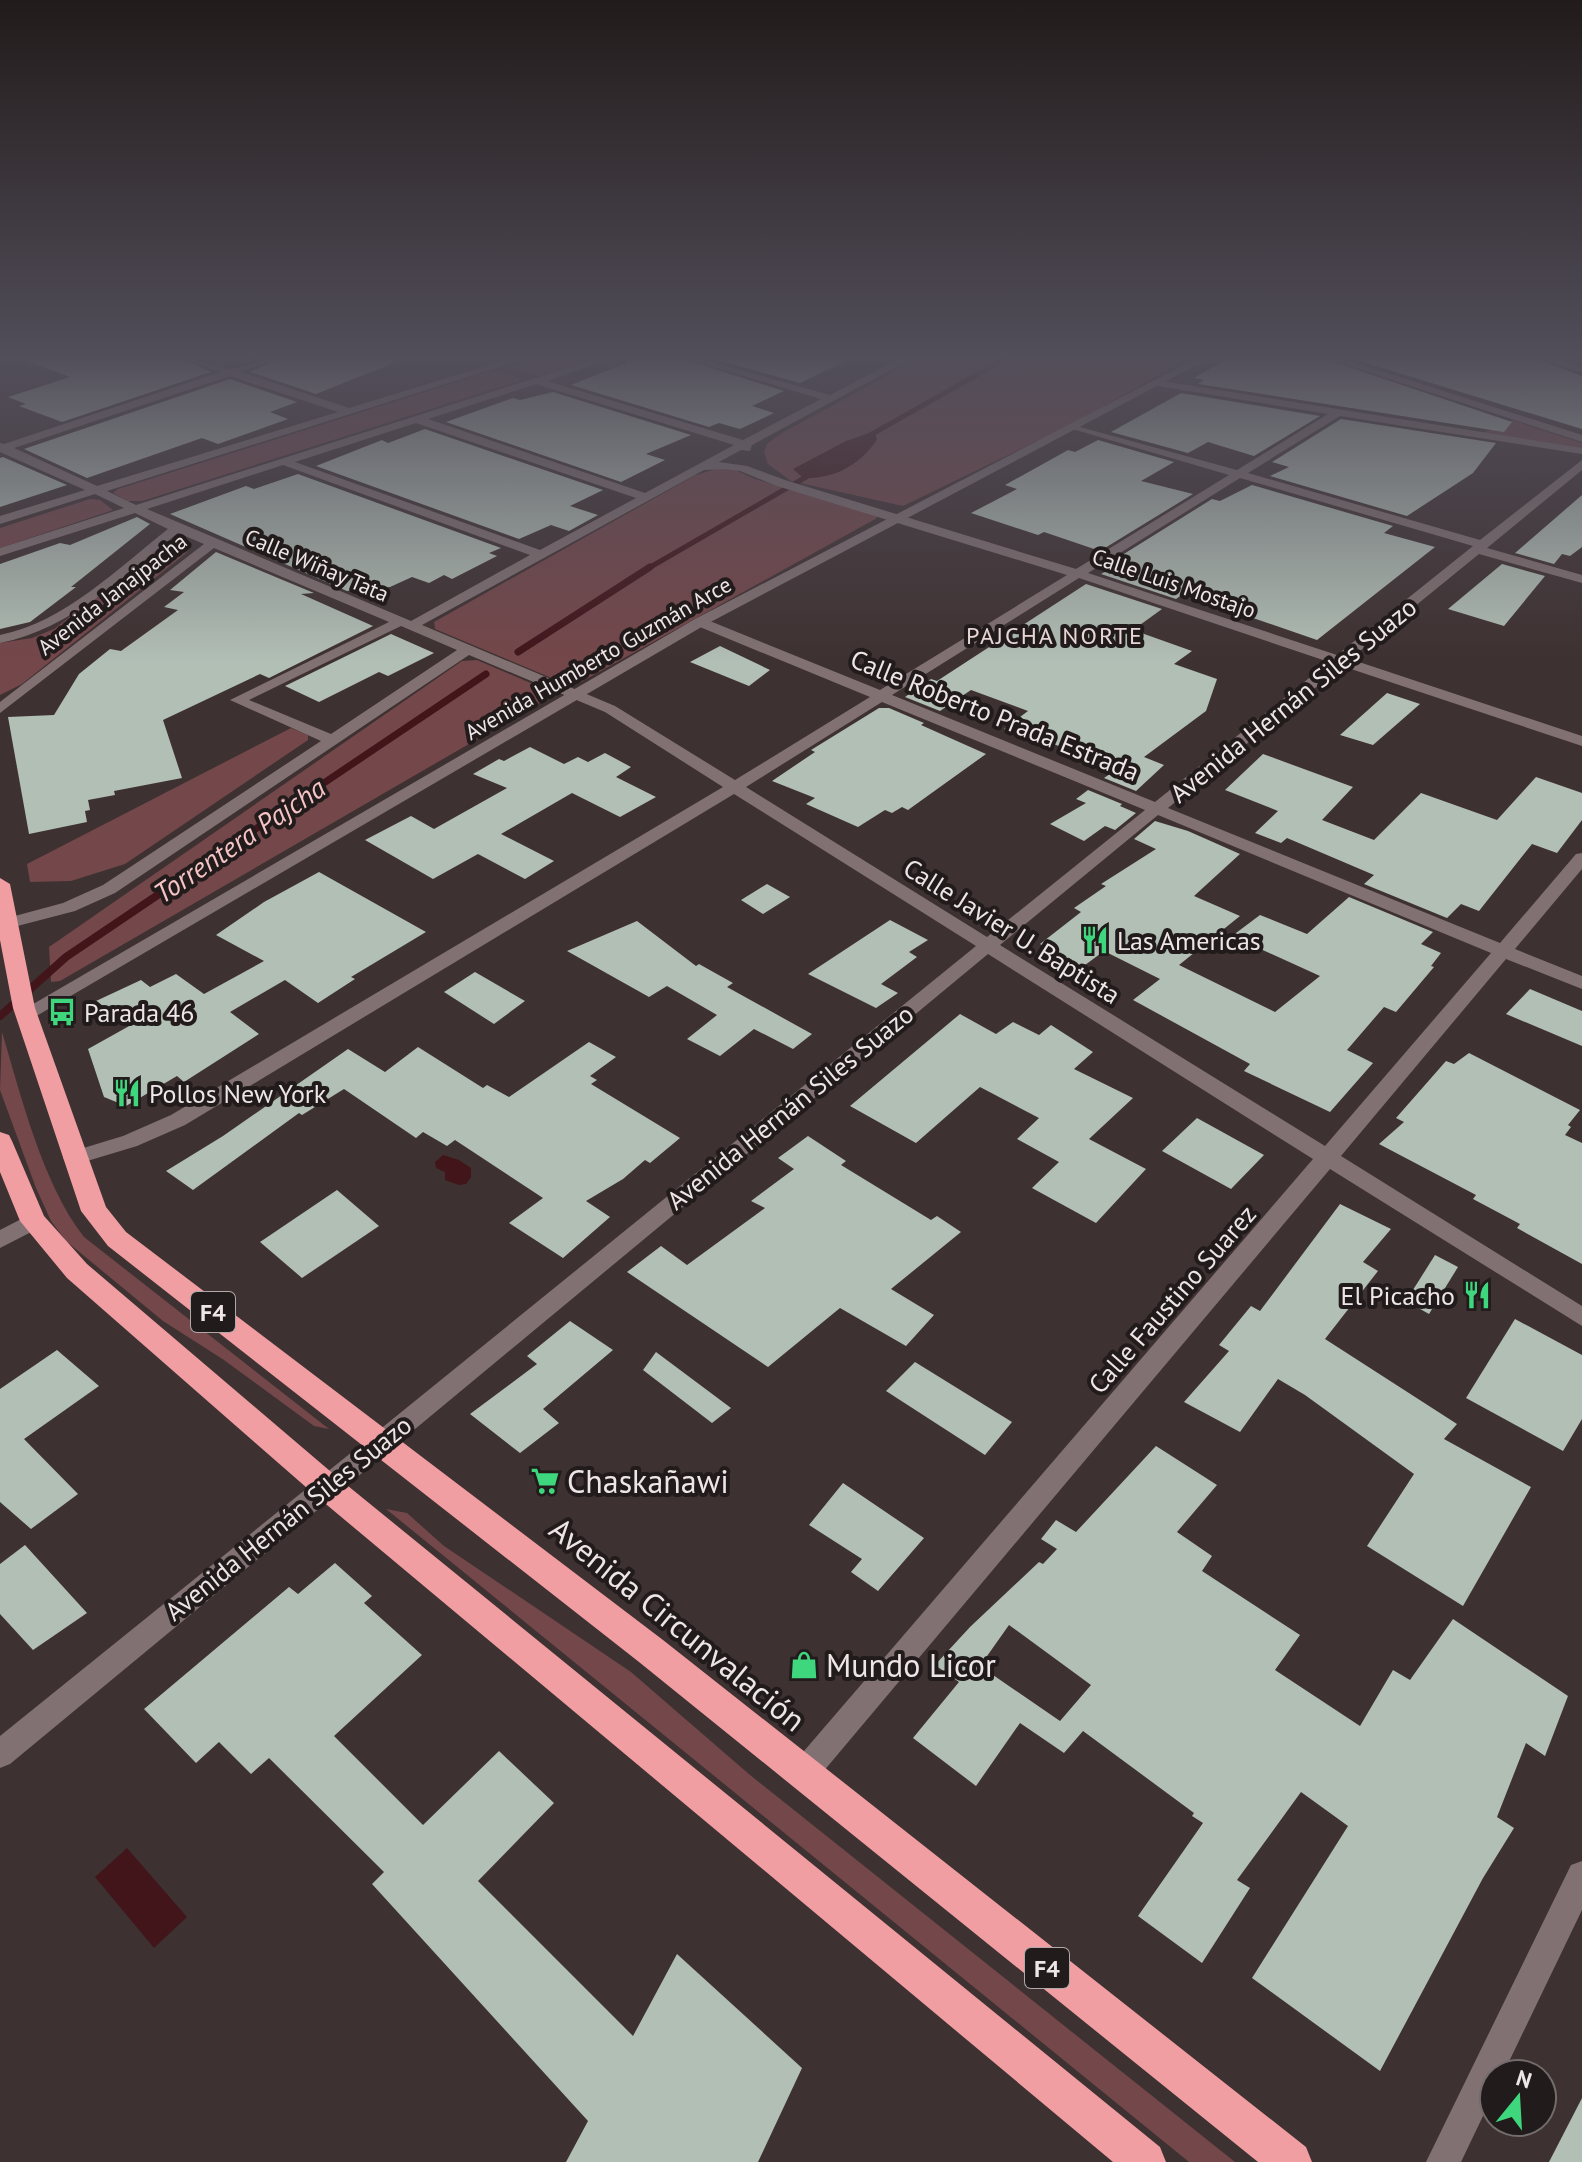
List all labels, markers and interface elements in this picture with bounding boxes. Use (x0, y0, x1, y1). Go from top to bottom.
street label: Calle Wiñay Tata (241, 522, 393, 608)
street label: Avenida Janajpacha (32, 527, 192, 661)
street label: Calle Luis Mostajo (1088, 542, 1260, 624)
street label: Avenida Humberto Guzmán Arce (460, 570, 736, 746)
street label: Avenida Hernán Siles Suazo (1163, 590, 1423, 810)
district label: PAJCHA NORTE (966, 620, 1144, 651)
street label: Calle Roberto Prada Estrada (846, 642, 1144, 788)
water label: Torrentera Pajcha (146, 769, 332, 911)
street label: Calle Javier U. Baptista (897, 851, 1127, 1011)
place label: Las Americas (1117, 924, 1261, 957)
restaurant icon: Las Americas (1080, 925, 1110, 955)
place label: Parada 46 (84, 996, 194, 1029)
bus stop icon: Parada 46 (47, 997, 77, 1027)
street label: Avenida Hernán Siles Suazo (660, 997, 920, 1217)
place label: Pollos New York (149, 1077, 327, 1110)
restaurant icon: Pollos New York (112, 1078, 142, 1108)
street label: Calle Faustino Suarez (1081, 1198, 1263, 1400)
place label: El Picacho (1341, 1279, 1455, 1312)
restaurant icon: El Picacho (1462, 1280, 1492, 1310)
road number: F4 (191, 1292, 235, 1332)
street label: Avenida Hernán Siles Suazo (158, 1408, 418, 1628)
place label: Chaskañawi (567, 1460, 729, 1502)
supermarket icon: Chaskañawi (530, 1466, 560, 1496)
street label: Avenida Circunvalación (541, 1508, 815, 1740)
place label: Mundo Licor (826, 1644, 996, 1686)
shop icon: Mundo Licor (789, 1650, 819, 1680)
road number: F4 (1025, 1948, 1069, 1988)
north arrow (1478, 2058, 1558, 2138)
text: N (1513, 2063, 1535, 2095)

